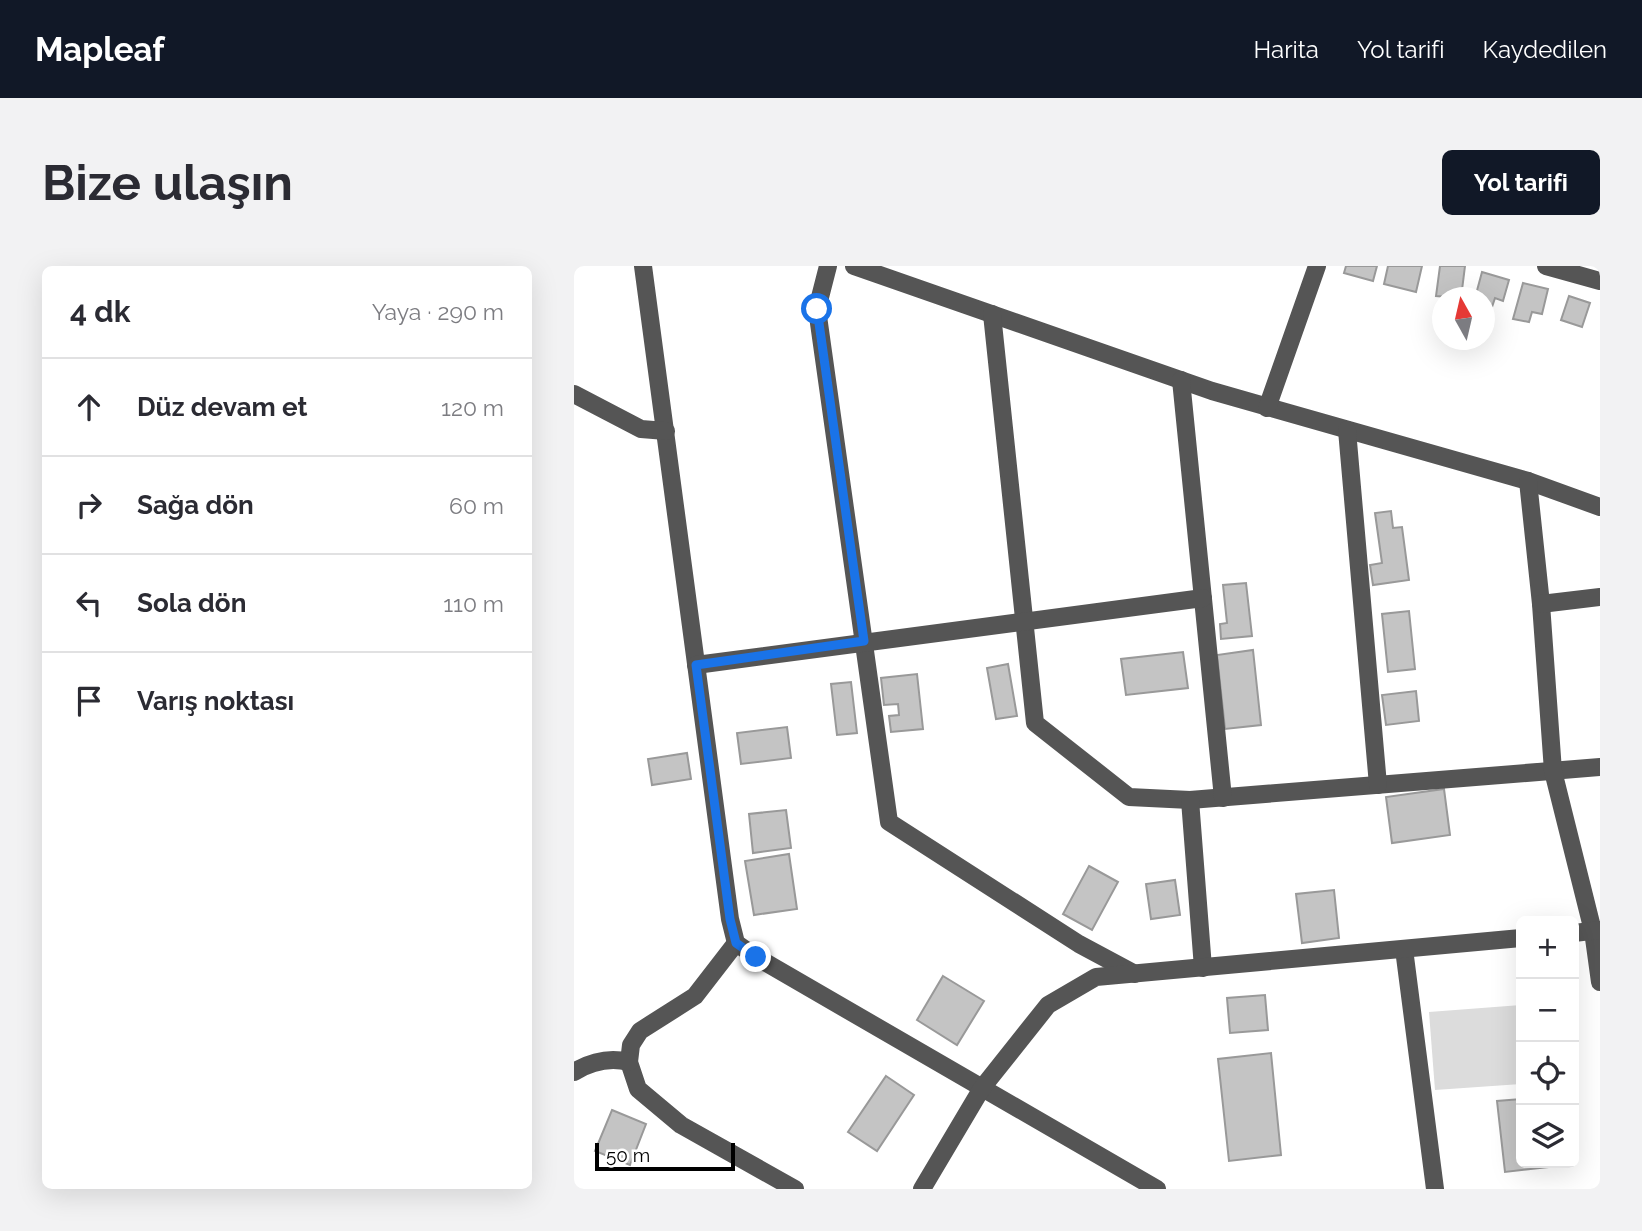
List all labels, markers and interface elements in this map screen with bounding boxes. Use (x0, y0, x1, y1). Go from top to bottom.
text: Mapleaf (35, 30, 165, 69)
text: Harita (1253, 35, 1319, 64)
text: Yol tarifi (1357, 35, 1445, 64)
text: Kaydedilen (1483, 35, 1607, 64)
button: Yol tarifi (1442, 150, 1600, 215)
text: Bize ulaşın (42, 154, 293, 211)
north arrow (1432, 287, 1495, 350)
route start (801, 293, 832, 324)
text: 4 dk (70, 294, 130, 329)
text: Yaya · 290 m (372, 298, 504, 325)
icon: ahead (70, 388, 108, 426)
text: Düz devam et (137, 392, 307, 422)
text: 120 m (441, 394, 504, 421)
icon: right (70, 486, 108, 524)
text: Sağa dön (137, 490, 254, 520)
text: 60 m (449, 492, 504, 519)
icon: left (70, 584, 108, 622)
text: Sola dön (137, 588, 246, 618)
text: 110 m (443, 590, 504, 617)
icon: arrive (70, 682, 108, 720)
text: Varış noktası (137, 686, 294, 716)
map controls (1516, 916, 1579, 1168)
button: + (1516, 916, 1579, 979)
route end (740, 941, 771, 972)
button: − (1516, 979, 1579, 1042)
button: locate (1516, 1042, 1579, 1105)
button: layers (1516, 1105, 1579, 1168)
scale bar (595, 1140, 735, 1172)
text: 50 m (606, 1144, 650, 1166)

